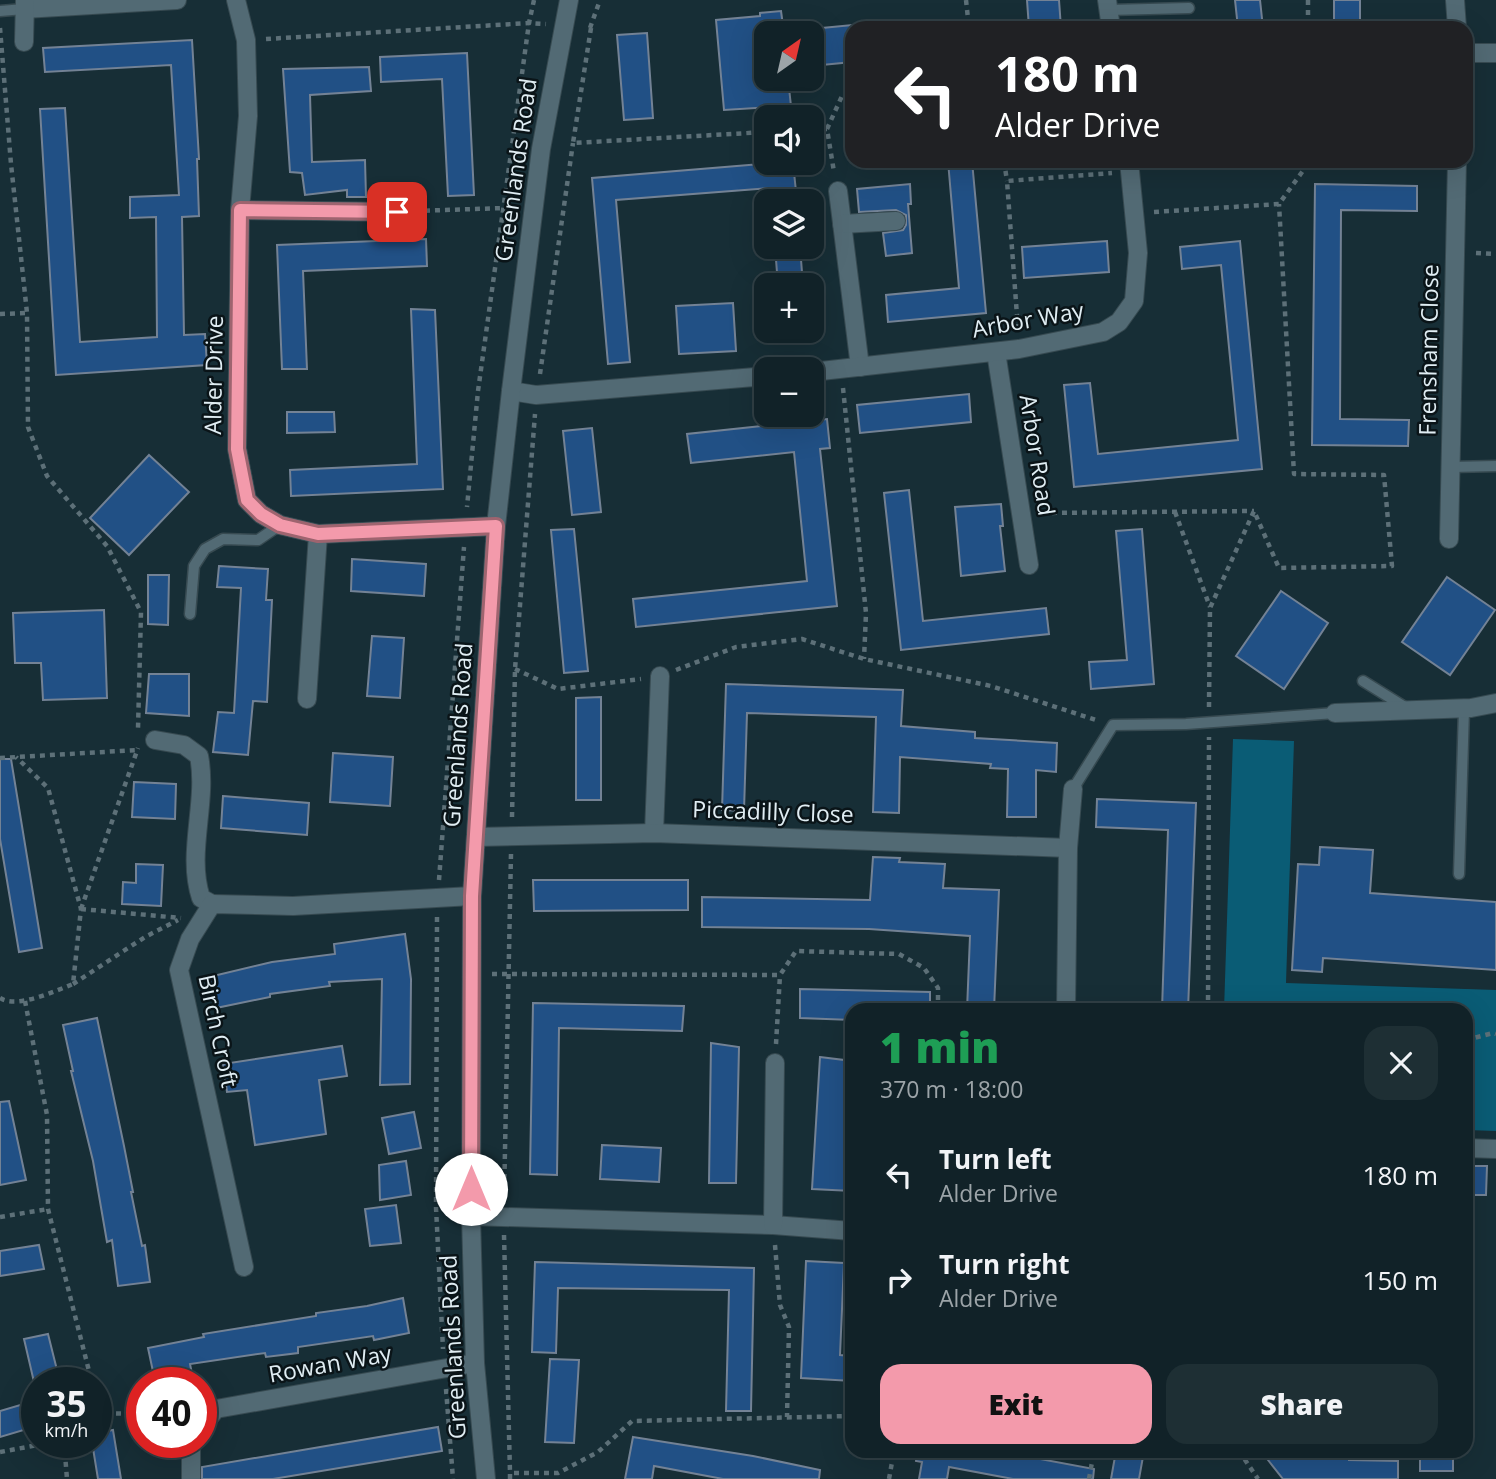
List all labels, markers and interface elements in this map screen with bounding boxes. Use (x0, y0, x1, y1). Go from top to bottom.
north arrow (754, 21, 824, 91)
map controls (754, 21, 824, 427)
text: 180 m (995, 40, 1140, 106)
icon: left (880, 49, 971, 140)
street label: Greenlands Road (486, 76, 544, 264)
text: Alder Drive (995, 103, 1161, 146)
button: sound (754, 105, 824, 175)
pin (367, 182, 427, 242)
button: layers (754, 189, 824, 259)
icon: arrive (378, 193, 416, 231)
street label: Frensham Close (1411, 264, 1445, 436)
button: + (754, 273, 824, 343)
street label: Arbor Way (970, 293, 1087, 345)
street label: Alder Drive (196, 315, 230, 435)
button: − (754, 357, 824, 427)
street label: Arbor Road (1013, 392, 1063, 518)
street label: Greenlands Road (435, 642, 479, 828)
street label: Piccadilly Close (692, 792, 854, 830)
street label: Birch Croft (191, 971, 247, 1090)
text: 1 min (880, 1018, 999, 1075)
button: close (1364, 1026, 1438, 1100)
text: 370 m · 18:00 (880, 1073, 1023, 1105)
text: Turn left (939, 1141, 1051, 1177)
position arrow (434, 1152, 508, 1226)
icon: left (880, 1156, 918, 1194)
text: 180 m (1363, 1157, 1438, 1193)
text: Alder Drive (939, 1177, 1058, 1209)
text: Turn right (939, 1246, 1070, 1282)
street label: Greenlands Road (431, 1254, 473, 1440)
icon: right (880, 1261, 918, 1299)
text: 150 m (1363, 1262, 1438, 1298)
text: Alder Drive (939, 1282, 1058, 1314)
street label: Rowan Way (266, 1336, 394, 1390)
button: Exit (880, 1364, 1152, 1444)
button: Share (1166, 1364, 1438, 1444)
speed limit sign: 40 (126, 1367, 217, 1458)
text: 35 (46, 1380, 87, 1427)
text: km/h (45, 1418, 88, 1442)

